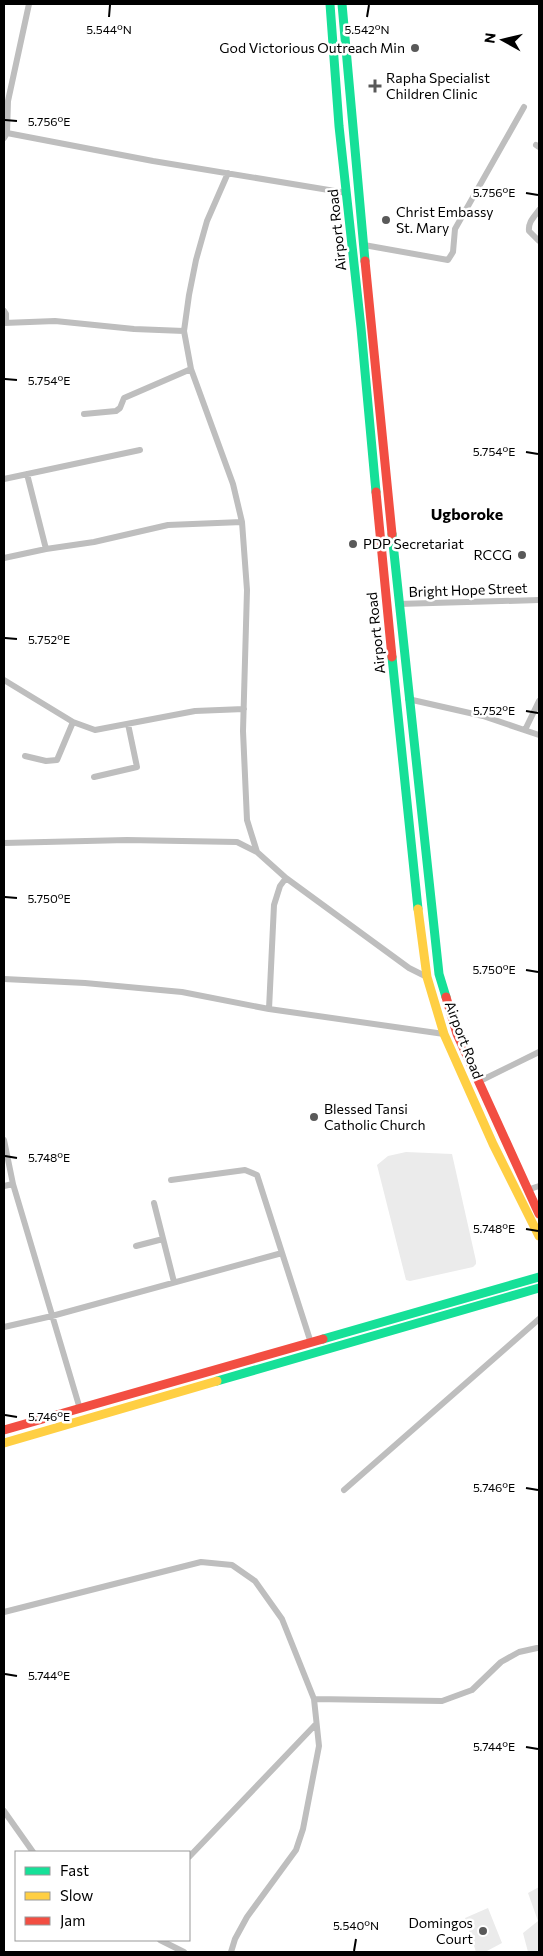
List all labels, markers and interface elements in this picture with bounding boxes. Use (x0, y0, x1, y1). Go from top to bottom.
north arrow (478, 15, 528, 65)
text: 5.544°N (86, 22, 132, 36)
text: 5.542°N (345, 22, 389, 36)
text: N (480, 32, 499, 45)
place label: God Victorious Outreach Min (219, 39, 405, 56)
marker: God Victorious Outreach Min (409, 42, 421, 54)
place label: Rapha Specialist Children Clinic (386, 69, 490, 102)
marker: Rapha Specialist Children Clinic (368, 79, 382, 93)
text: 5.756°E (28, 114, 70, 128)
text: 5.756°E (473, 185, 515, 199)
street label: Airport Road (324, 188, 349, 272)
place label: Christ Embassy St. Mary (396, 203, 494, 236)
marker: Christ Embassy St. Mary (380, 214, 392, 226)
text: 5.754°E (28, 373, 70, 387)
text: 5.754°E (473, 444, 515, 458)
district label: Ugboroke (431, 504, 503, 523)
place label: PDP Secretariat (363, 535, 464, 552)
marker: PDP Secretariat (347, 538, 359, 550)
place label: RCCG (473, 546, 512, 563)
marker: RCCG (516, 549, 528, 561)
street label: Bright Hope Street (408, 579, 528, 600)
street label: Airport Road (363, 591, 388, 675)
text: 5.752°E (28, 632, 70, 646)
text: 5.752°E (473, 703, 515, 717)
text: 5.750°E (27, 891, 71, 905)
text: 5.750°E (472, 962, 516, 976)
street label: Airport Road (442, 998, 487, 1081)
place label: Blessed Tansi Catholic Church (324, 1100, 426, 1133)
marker: Blessed Tansi Catholic Church (308, 1111, 320, 1123)
text: 5.748°E (28, 1150, 70, 1164)
text: 5.748°E (473, 1221, 515, 1235)
text: 5.746°E (28, 1409, 70, 1423)
text: 5.746°E (473, 1480, 515, 1494)
text: 5.744°E (28, 1668, 70, 1682)
text: 5.744°E (473, 1739, 515, 1753)
legend (15, 1851, 190, 1941)
text: Fast (60, 1861, 89, 1879)
text: Slow (60, 1886, 93, 1904)
text: Jam (60, 1911, 85, 1929)
place label: Domingos Court (408, 1914, 473, 1947)
text: 5.540°N (333, 1918, 379, 1932)
marker: Domingos Court (477, 1925, 489, 1937)

